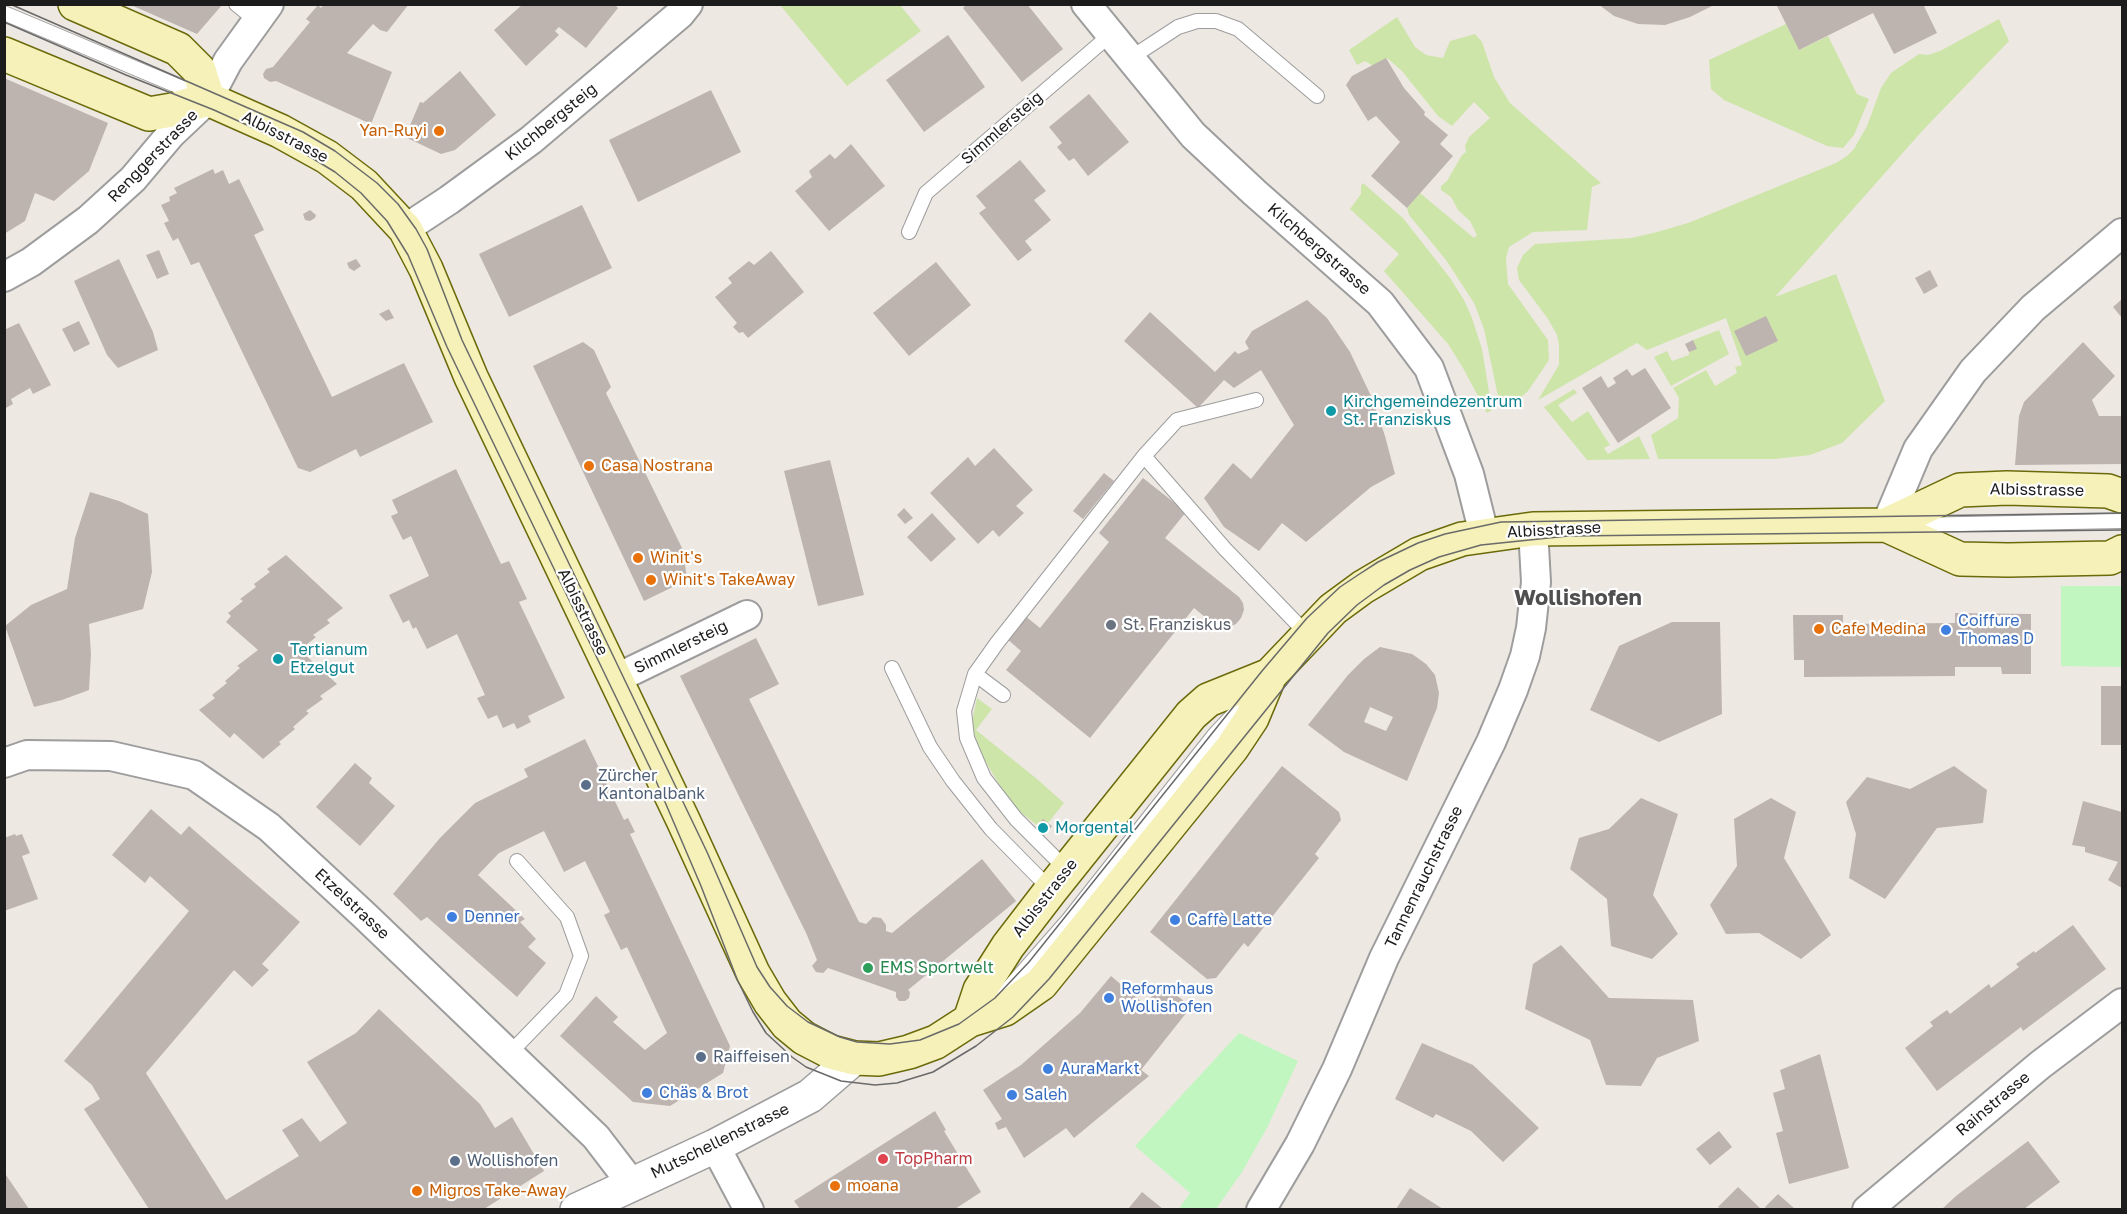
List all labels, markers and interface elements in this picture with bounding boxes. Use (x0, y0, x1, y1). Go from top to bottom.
street label: Kilchbergsteig (501, 79, 601, 165)
street label: Simmlersteig (957, 87, 1047, 169)
street label: Renggerstrasse (104, 106, 202, 206)
street label: Albisstrasse (239, 107, 331, 167)
place label: Yan-Ruyi (360, 121, 427, 141)
marker: Yan-Ruyi (432, 124, 446, 138)
street label: Kilchbergstrasse (1264, 199, 1374, 299)
place label: Kirchgemeindezentrum St. Franziskus (1343, 392, 1522, 430)
marker: Kirchgemeindezentrum St. Franziskus (1324, 404, 1338, 418)
place label: Casa Nostrana (601, 456, 713, 476)
marker: Casa Nostrana (582, 459, 596, 473)
street label: Albisstrasse (1990, 480, 2084, 500)
street label: Albisstrasse (1506, 518, 1602, 542)
place label: Winit's (650, 548, 702, 568)
marker: Winit's (631, 551, 645, 565)
street label: Albisstrasse (554, 565, 612, 659)
place label: Winit's TakeAway (663, 570, 795, 590)
marker: Winit's TakeAway (644, 573, 658, 587)
district label: Wollishofen (1514, 585, 1642, 611)
place label: Coiffure Thomas D (1958, 611, 2034, 649)
place label: St. Franziskus (1123, 615, 1231, 635)
street label: Simmlersteig (631, 616, 731, 678)
marker: St. Franziskus (1104, 618, 1118, 632)
place label: Cafe Medina (1831, 619, 1926, 639)
marker: Cafe Medina (1812, 622, 1826, 636)
marker: Coiffure Thomas D (1939, 623, 1953, 637)
place label: Tertianum Etzelgut (290, 640, 368, 678)
marker: Tertianum Etzelgut (271, 652, 285, 666)
place label: Zürcher Kantonalbank (598, 766, 705, 804)
marker: Zürcher Kantonalbank (579, 778, 593, 792)
street label: Tannenrauchstrasse (1381, 803, 1467, 951)
place label: Morgental (1055, 818, 1134, 838)
marker: Morgental (1036, 821, 1050, 835)
street label: Albisstrasse (1008, 855, 1082, 941)
street label: Etzelstrasse (311, 864, 393, 944)
place label: Denner (464, 907, 520, 927)
marker: Denner (445, 910, 459, 924)
place label: Caffè Latte (1187, 910, 1272, 930)
marker: Caffè Latte (1168, 913, 1182, 927)
place label: EMS Sportwelt (880, 958, 994, 978)
marker: EMS Sportwelt (861, 961, 875, 975)
place label: Reformhaus Wollishofen (1121, 979, 1214, 1017)
marker: Reformhaus Wollishofen (1102, 991, 1116, 1005)
place label: Raiffeisen (713, 1047, 790, 1067)
marker: Raiffeisen (694, 1050, 708, 1064)
place label: AuraMarkt (1060, 1059, 1140, 1079)
marker: AuraMarkt (1041, 1062, 1055, 1076)
street label: Rainstrasse (1952, 1068, 2034, 1140)
place label: Chäs & Brot (659, 1083, 749, 1103)
place label: Saleh (1024, 1085, 1067, 1105)
marker: Chäs & Brot (640, 1086, 654, 1100)
marker: Saleh (1005, 1088, 1019, 1102)
street label: Mutschellenstrasse (648, 1099, 792, 1183)
place label: TopPharm (895, 1149, 973, 1169)
place label: Wollishofen (467, 1151, 558, 1171)
marker: TopPharm (876, 1152, 890, 1166)
marker: Wollishofen (448, 1154, 462, 1168)
place label: moana (847, 1176, 899, 1196)
marker: moana (828, 1179, 842, 1193)
place label: Migros Take-Away (429, 1181, 567, 1201)
marker: Migros Take-Away (410, 1184, 424, 1198)

